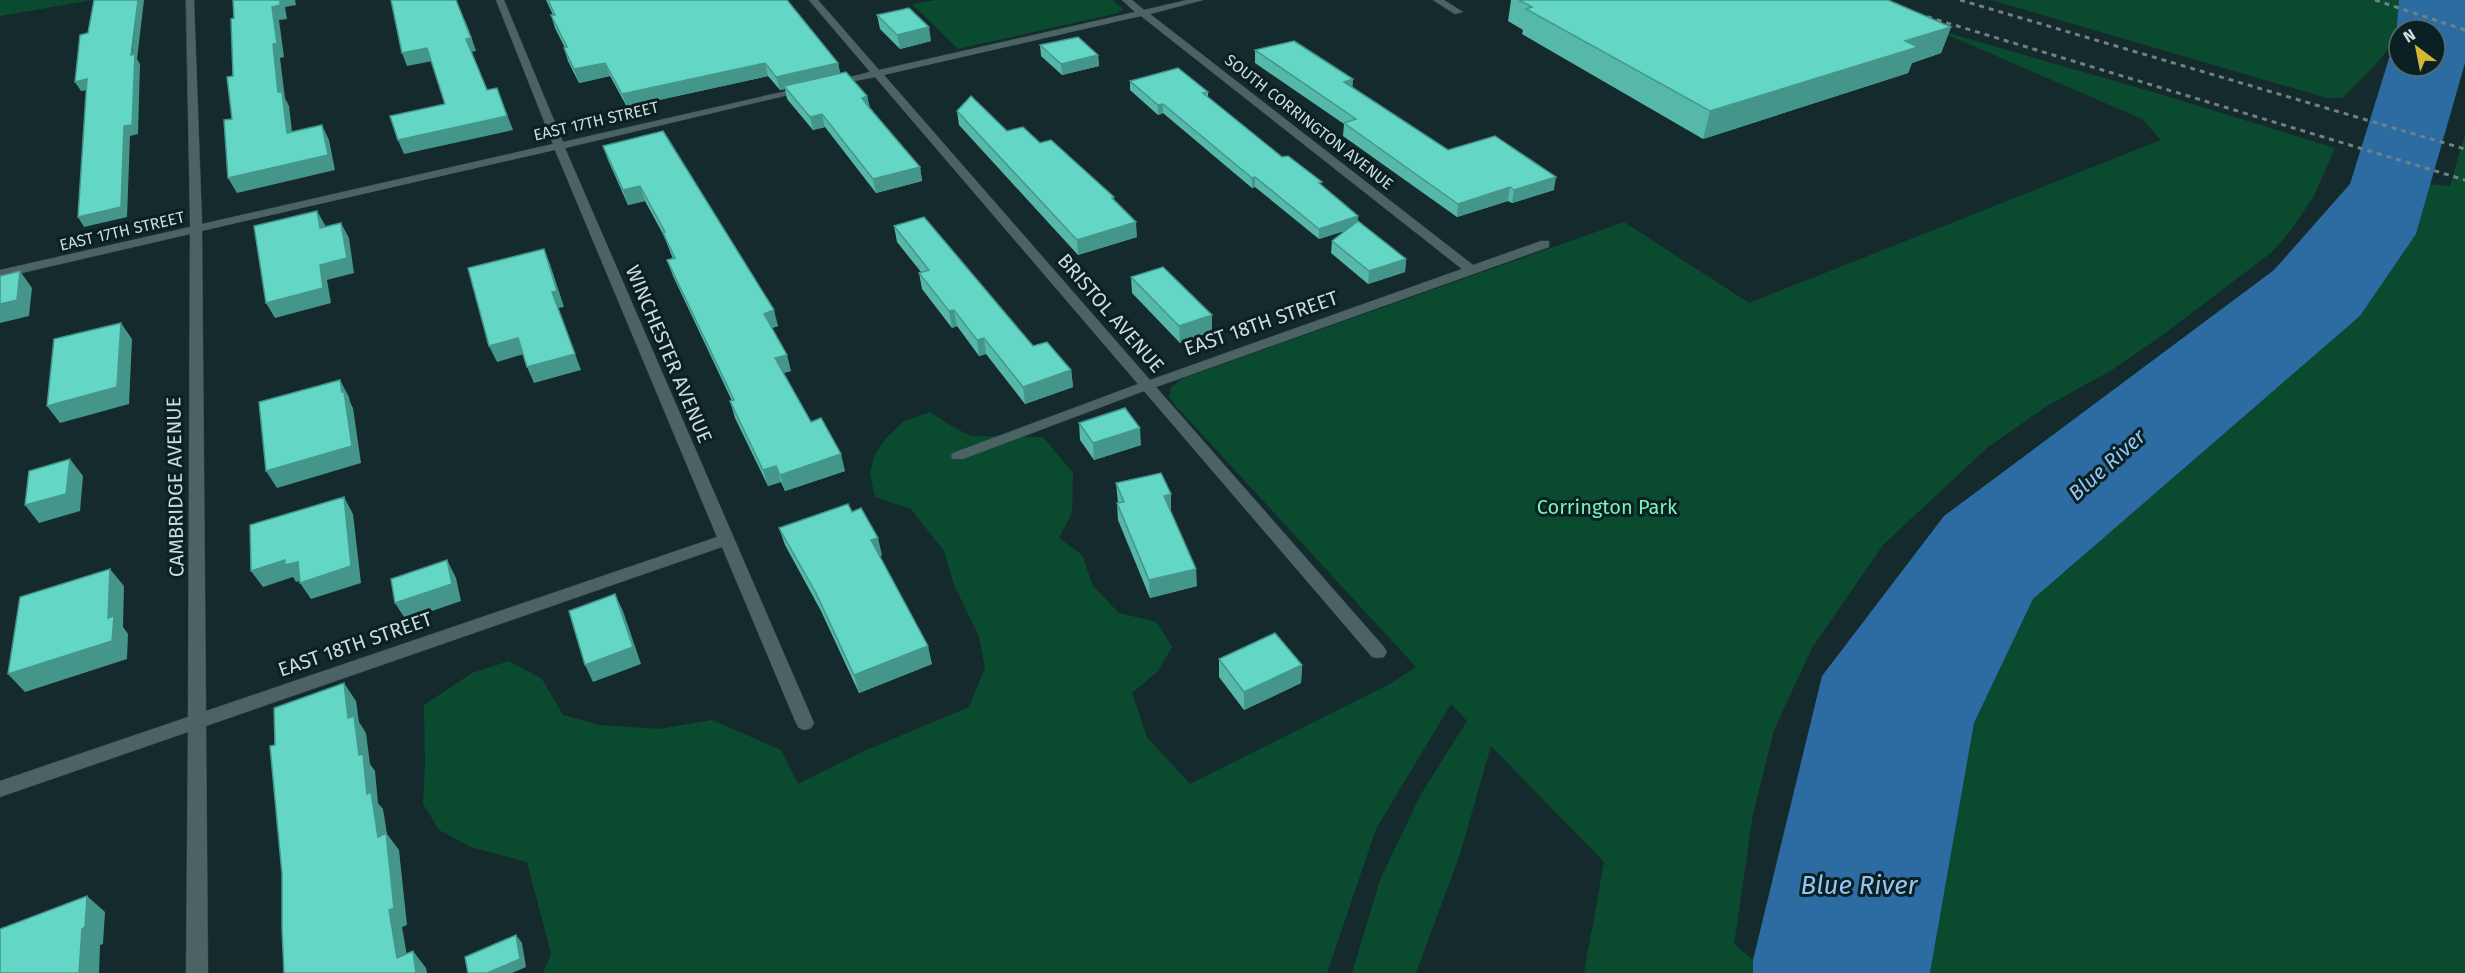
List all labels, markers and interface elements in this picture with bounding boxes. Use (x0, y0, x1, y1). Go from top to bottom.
north arrow (2387, 18, 2447, 78)
text: N (2400, 25, 2419, 47)
street label: SOUTH CORRINGTON AVENUE (1221, 50, 1397, 194)
street label: EAST 17TH STREET (532, 97, 661, 145)
street label: EAST 17TH STREET (58, 207, 187, 255)
street label: BRISTOL AVENUE (1053, 249, 1169, 377)
street label: WINCHESTER AVENUE (621, 261, 717, 447)
street label: EAST 18TH STREET (1181, 285, 1342, 361)
street label: CAMBRIDGE AVENUE (161, 397, 189, 577)
water label: Blue River (2063, 423, 2152, 506)
park label: Corrington Park (1537, 495, 1678, 519)
street label: EAST 18TH STREET (275, 606, 436, 682)
water label: Blue River (1800, 870, 1919, 901)

